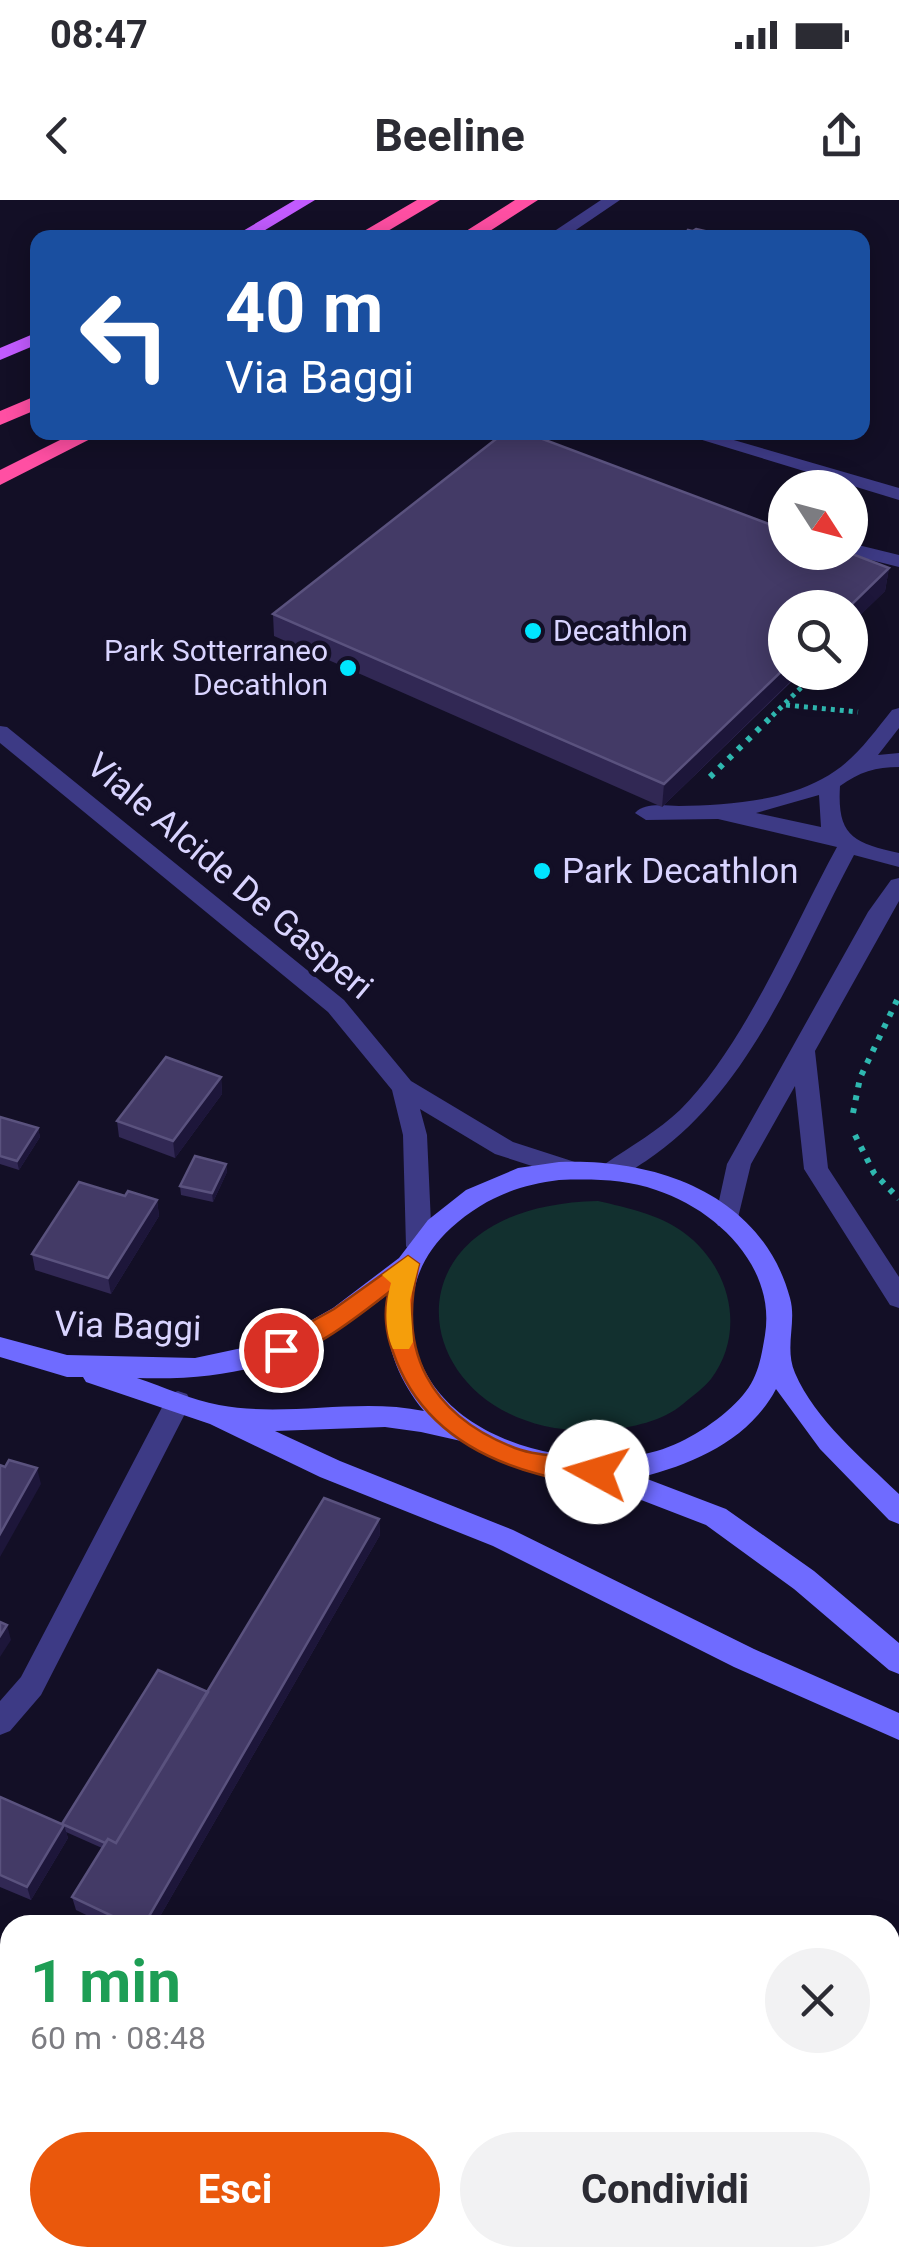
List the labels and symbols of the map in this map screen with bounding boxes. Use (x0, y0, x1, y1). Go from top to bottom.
north arrow (768, 470, 868, 570)
place label: Decathlon (553, 613, 688, 648)
marker: Decathlon (522, 620, 544, 642)
place label: Park Sotterraneo Decathlon (104, 633, 328, 702)
marker: Park Sotterraneo Decathlon (337, 657, 359, 679)
street label: Viale Alcide De Gasperi (78, 745, 381, 1008)
place label: Park Decathlon (562, 851, 799, 892)
marker: Park Decathlon (531, 860, 553, 882)
street label: Via Baggi (54, 1303, 202, 1350)
pin (239, 1308, 324, 1393)
position arrow (545, 1420, 649, 1524)

